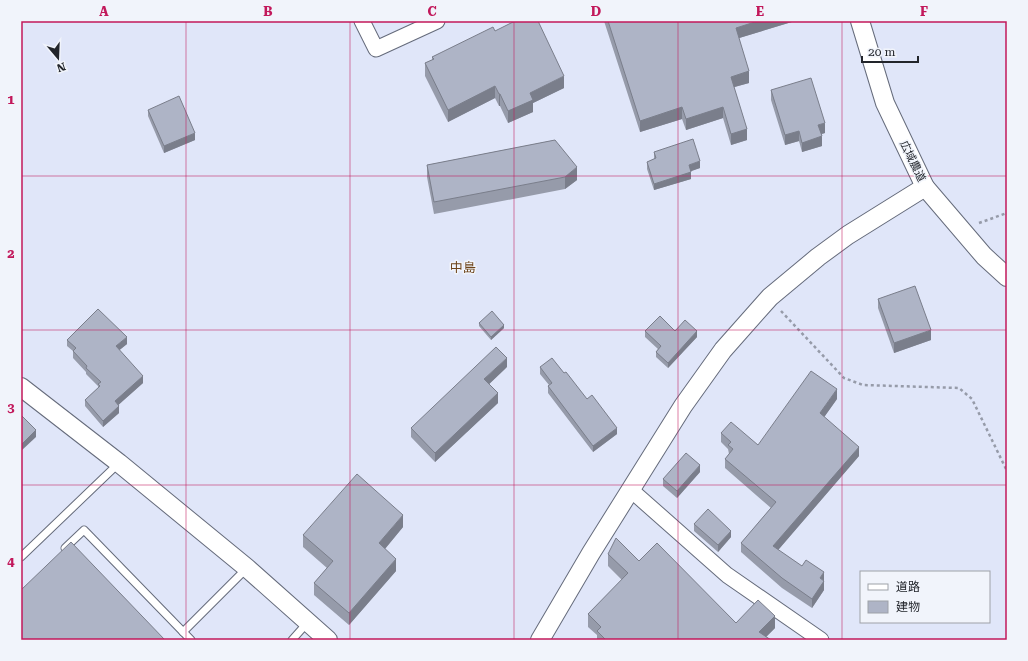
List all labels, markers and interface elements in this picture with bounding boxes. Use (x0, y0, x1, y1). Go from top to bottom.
text: A (99, 4, 109, 19)
text: B (263, 4, 273, 19)
text: C (427, 4, 437, 19)
text: D (591, 4, 601, 19)
text: E (756, 4, 764, 19)
text: F (920, 4, 928, 19)
north arrow (38, 38, 78, 78)
scale bar (862, 38, 918, 64)
text: 20 m (868, 45, 895, 59)
text: N (54, 59, 67, 75)
text: 1 (7, 92, 15, 107)
street label: 広域農道 (897, 139, 928, 184)
text: 2 (7, 246, 15, 261)
district label: 中島 (450, 260, 476, 275)
text: 3 (7, 400, 15, 415)
text: 4 (7, 554, 15, 569)
legend (860, 571, 990, 623)
text: 道路 (896, 580, 920, 594)
text: 建物 (896, 600, 920, 614)

